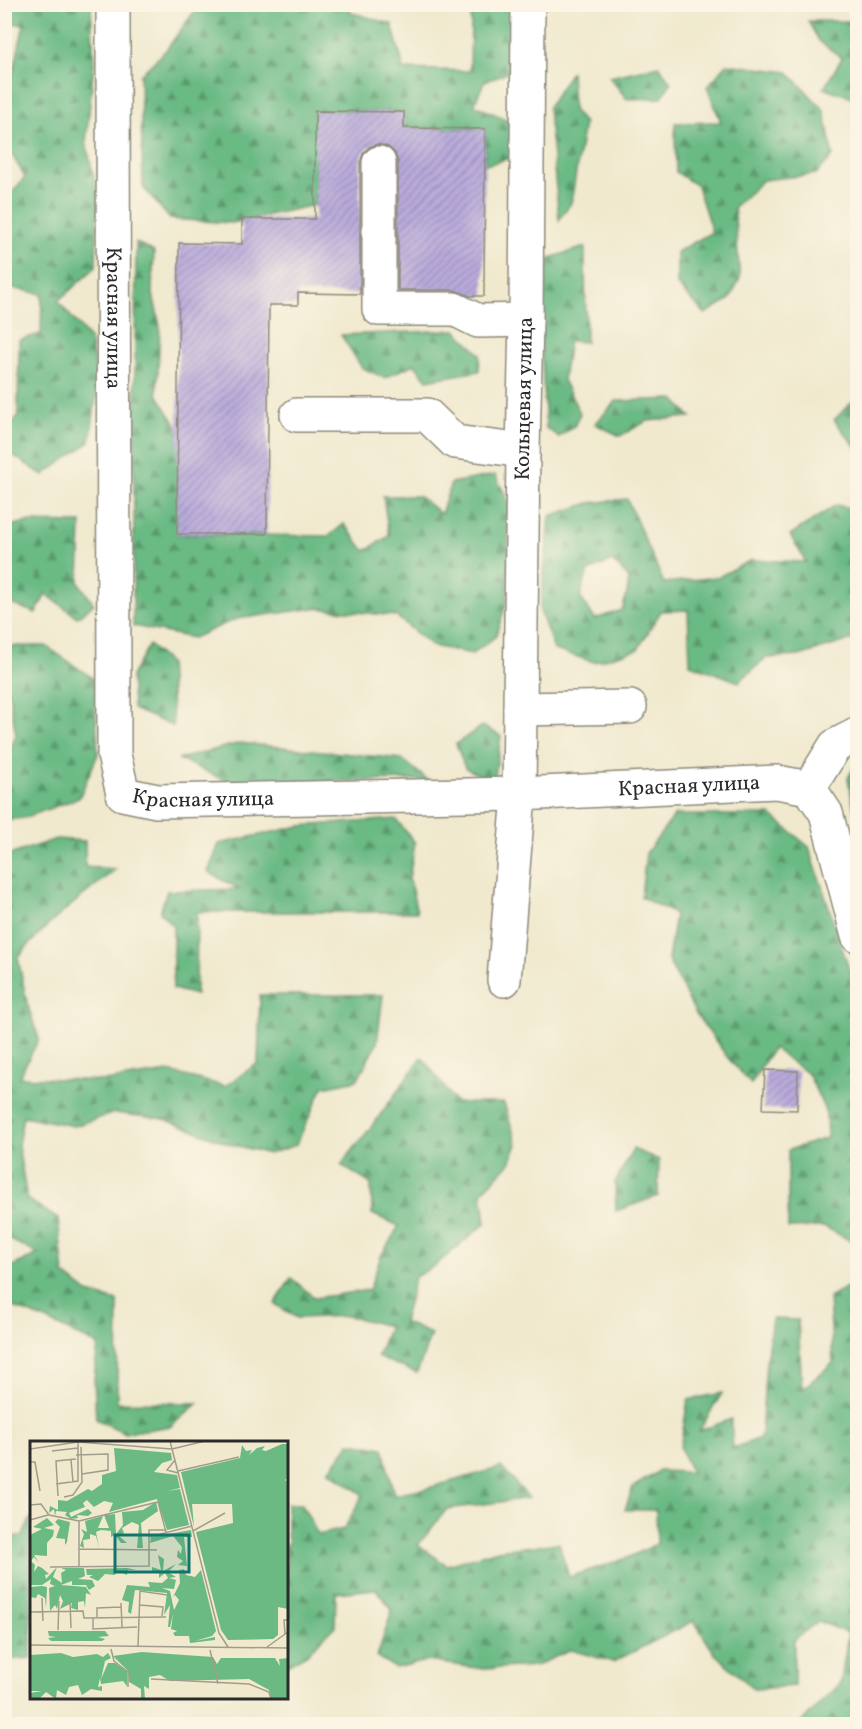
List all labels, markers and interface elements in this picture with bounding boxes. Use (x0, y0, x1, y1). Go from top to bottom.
street label: Красная улица (99, 247, 128, 389)
street label: Кольцевая улица (508, 317, 541, 480)
street label: Красная улица (617, 768, 761, 804)
street label: Красная улица (130, 782, 275, 815)
inset map (30, 1441, 288, 1699)

